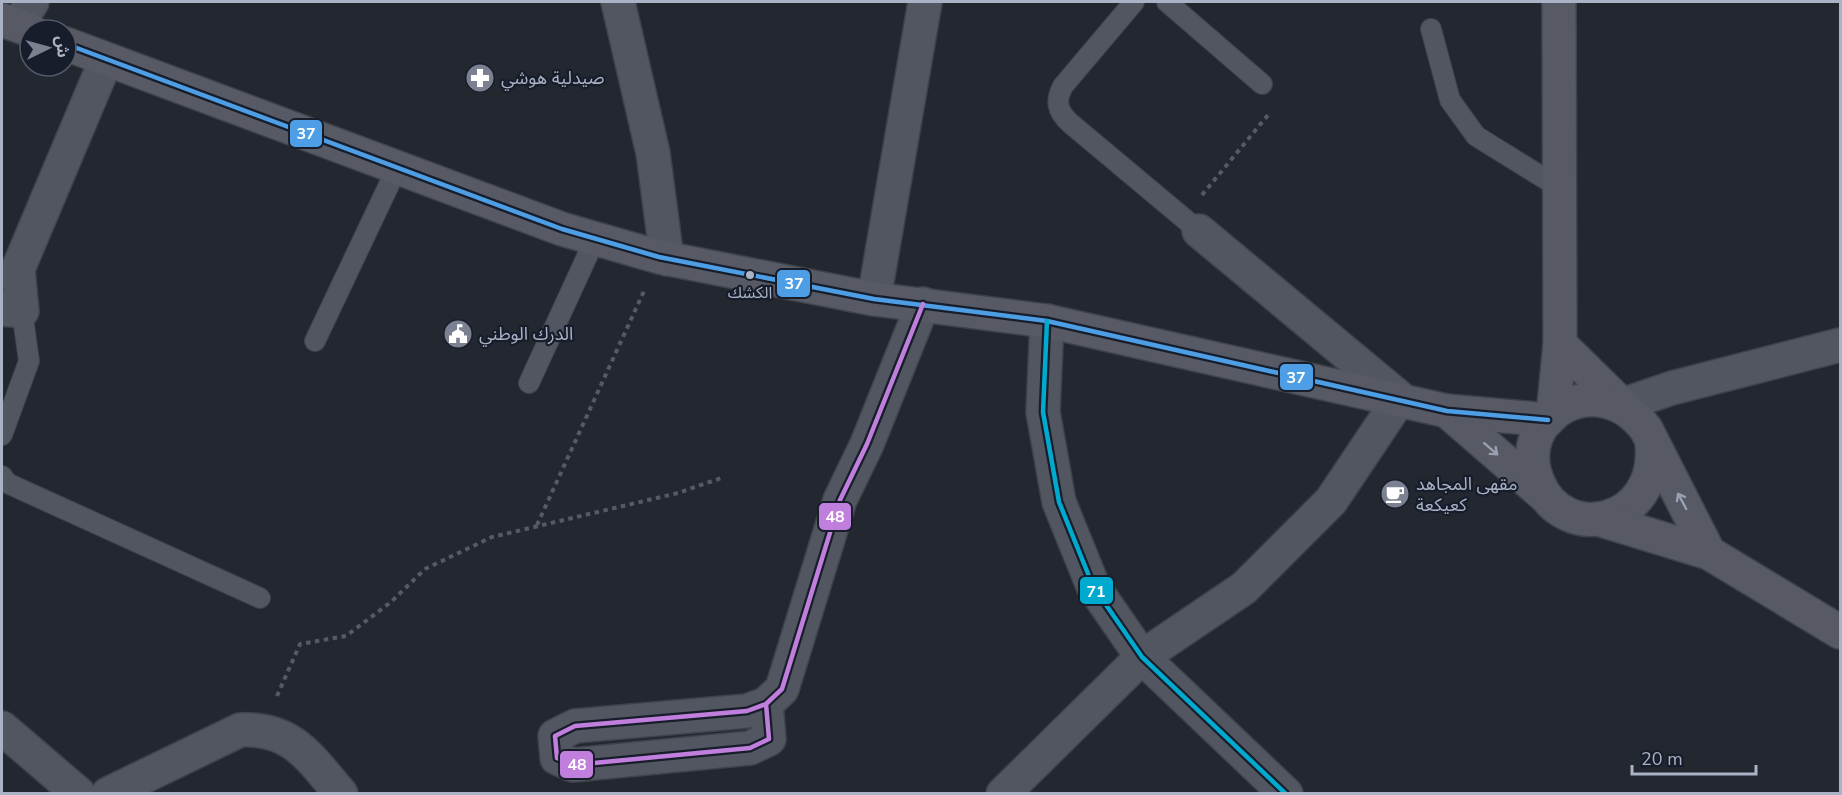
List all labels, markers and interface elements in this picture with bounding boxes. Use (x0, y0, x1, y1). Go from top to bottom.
north arrow (18, 18, 78, 78)
text: ش (50, 35, 74, 59)
pharmacy icon: صيدلية هوشي (464, 62, 496, 94)
place label: صيدلية هوشي (501, 66, 605, 91)
line badge: 37 (289, 119, 323, 148)
text: 37 (296, 123, 316, 145)
marker: الكشك (744, 269, 756, 281)
line badge: 37 (776, 269, 811, 298)
text: 37 (784, 273, 804, 295)
place label: الكشك (728, 282, 772, 304)
public building icon: الدرك الوطني (442, 318, 474, 350)
place label: الدرك الوطني (479, 322, 573, 347)
line badge: 37 (1279, 363, 1314, 391)
text: 37 (1286, 367, 1306, 389)
one-way arrow (1484, 442, 1499, 456)
place label: مقهى المجاهد كعيكعة (1416, 472, 1517, 517)
cafe icon: مقهى المجاهد كعيكعة (1379, 478, 1411, 510)
one-way arrow (1676, 493, 1688, 510)
line badge: 48 (818, 502, 852, 531)
text: 48 (825, 506, 845, 528)
line badge: 71 (1079, 576, 1114, 605)
text: 71 (1086, 581, 1106, 603)
scale bar (1632, 738, 1756, 776)
text: 20 m (1641, 747, 1683, 771)
line badge: 48 (559, 750, 594, 779)
text: 48 (567, 754, 587, 776)

